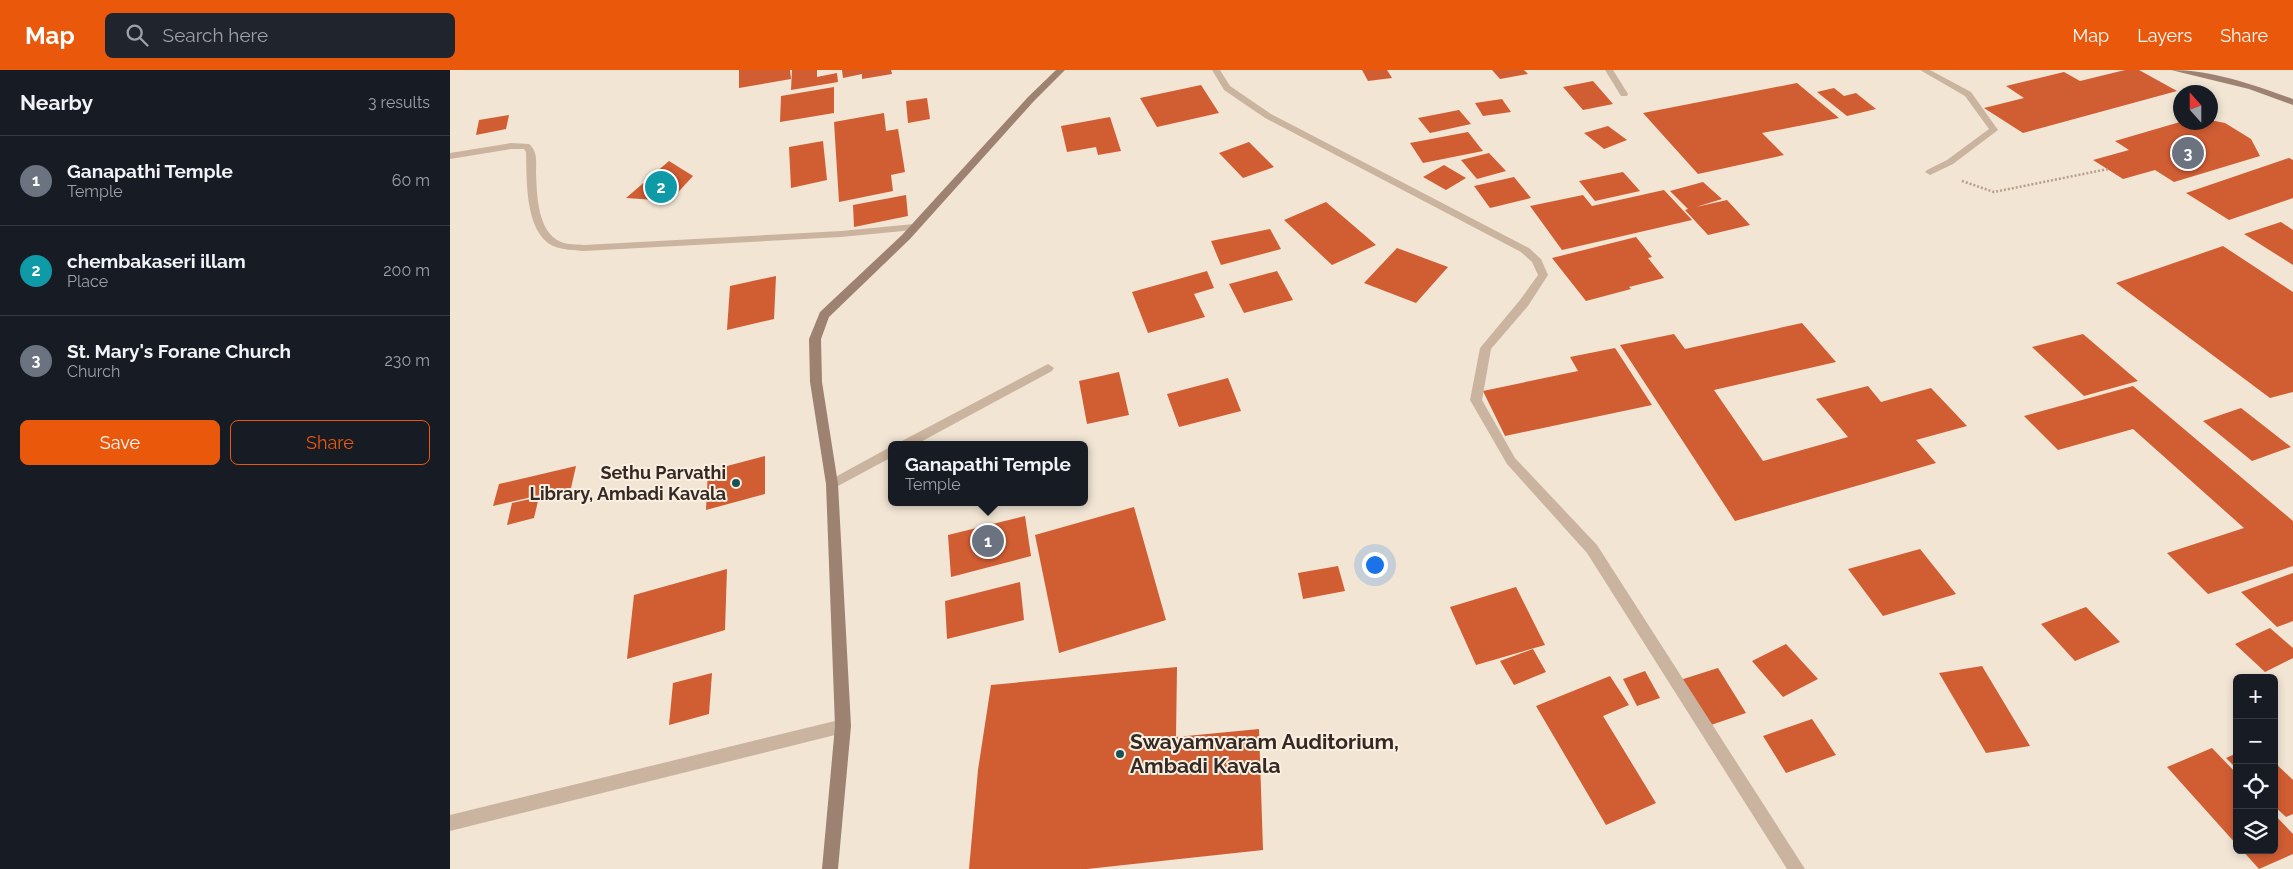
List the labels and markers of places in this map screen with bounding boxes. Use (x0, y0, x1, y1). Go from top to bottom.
pin: 3 (2172, 134, 2204, 172)
pin: 2 (645, 168, 677, 206)
place label: Sethu Parvathi Library, Ambadi Kavala (529, 462, 726, 504)
marker: Sethu Parvathi Library, Ambadi Kavala (730, 477, 742, 489)
pin: 1 (972, 522, 1004, 560)
place label: Swayamvaram Auditorium, Ambadi Kavala (1130, 729, 1399, 778)
marker: Swayamvaram Auditorium, Ambadi Kavala (1114, 748, 1126, 760)

